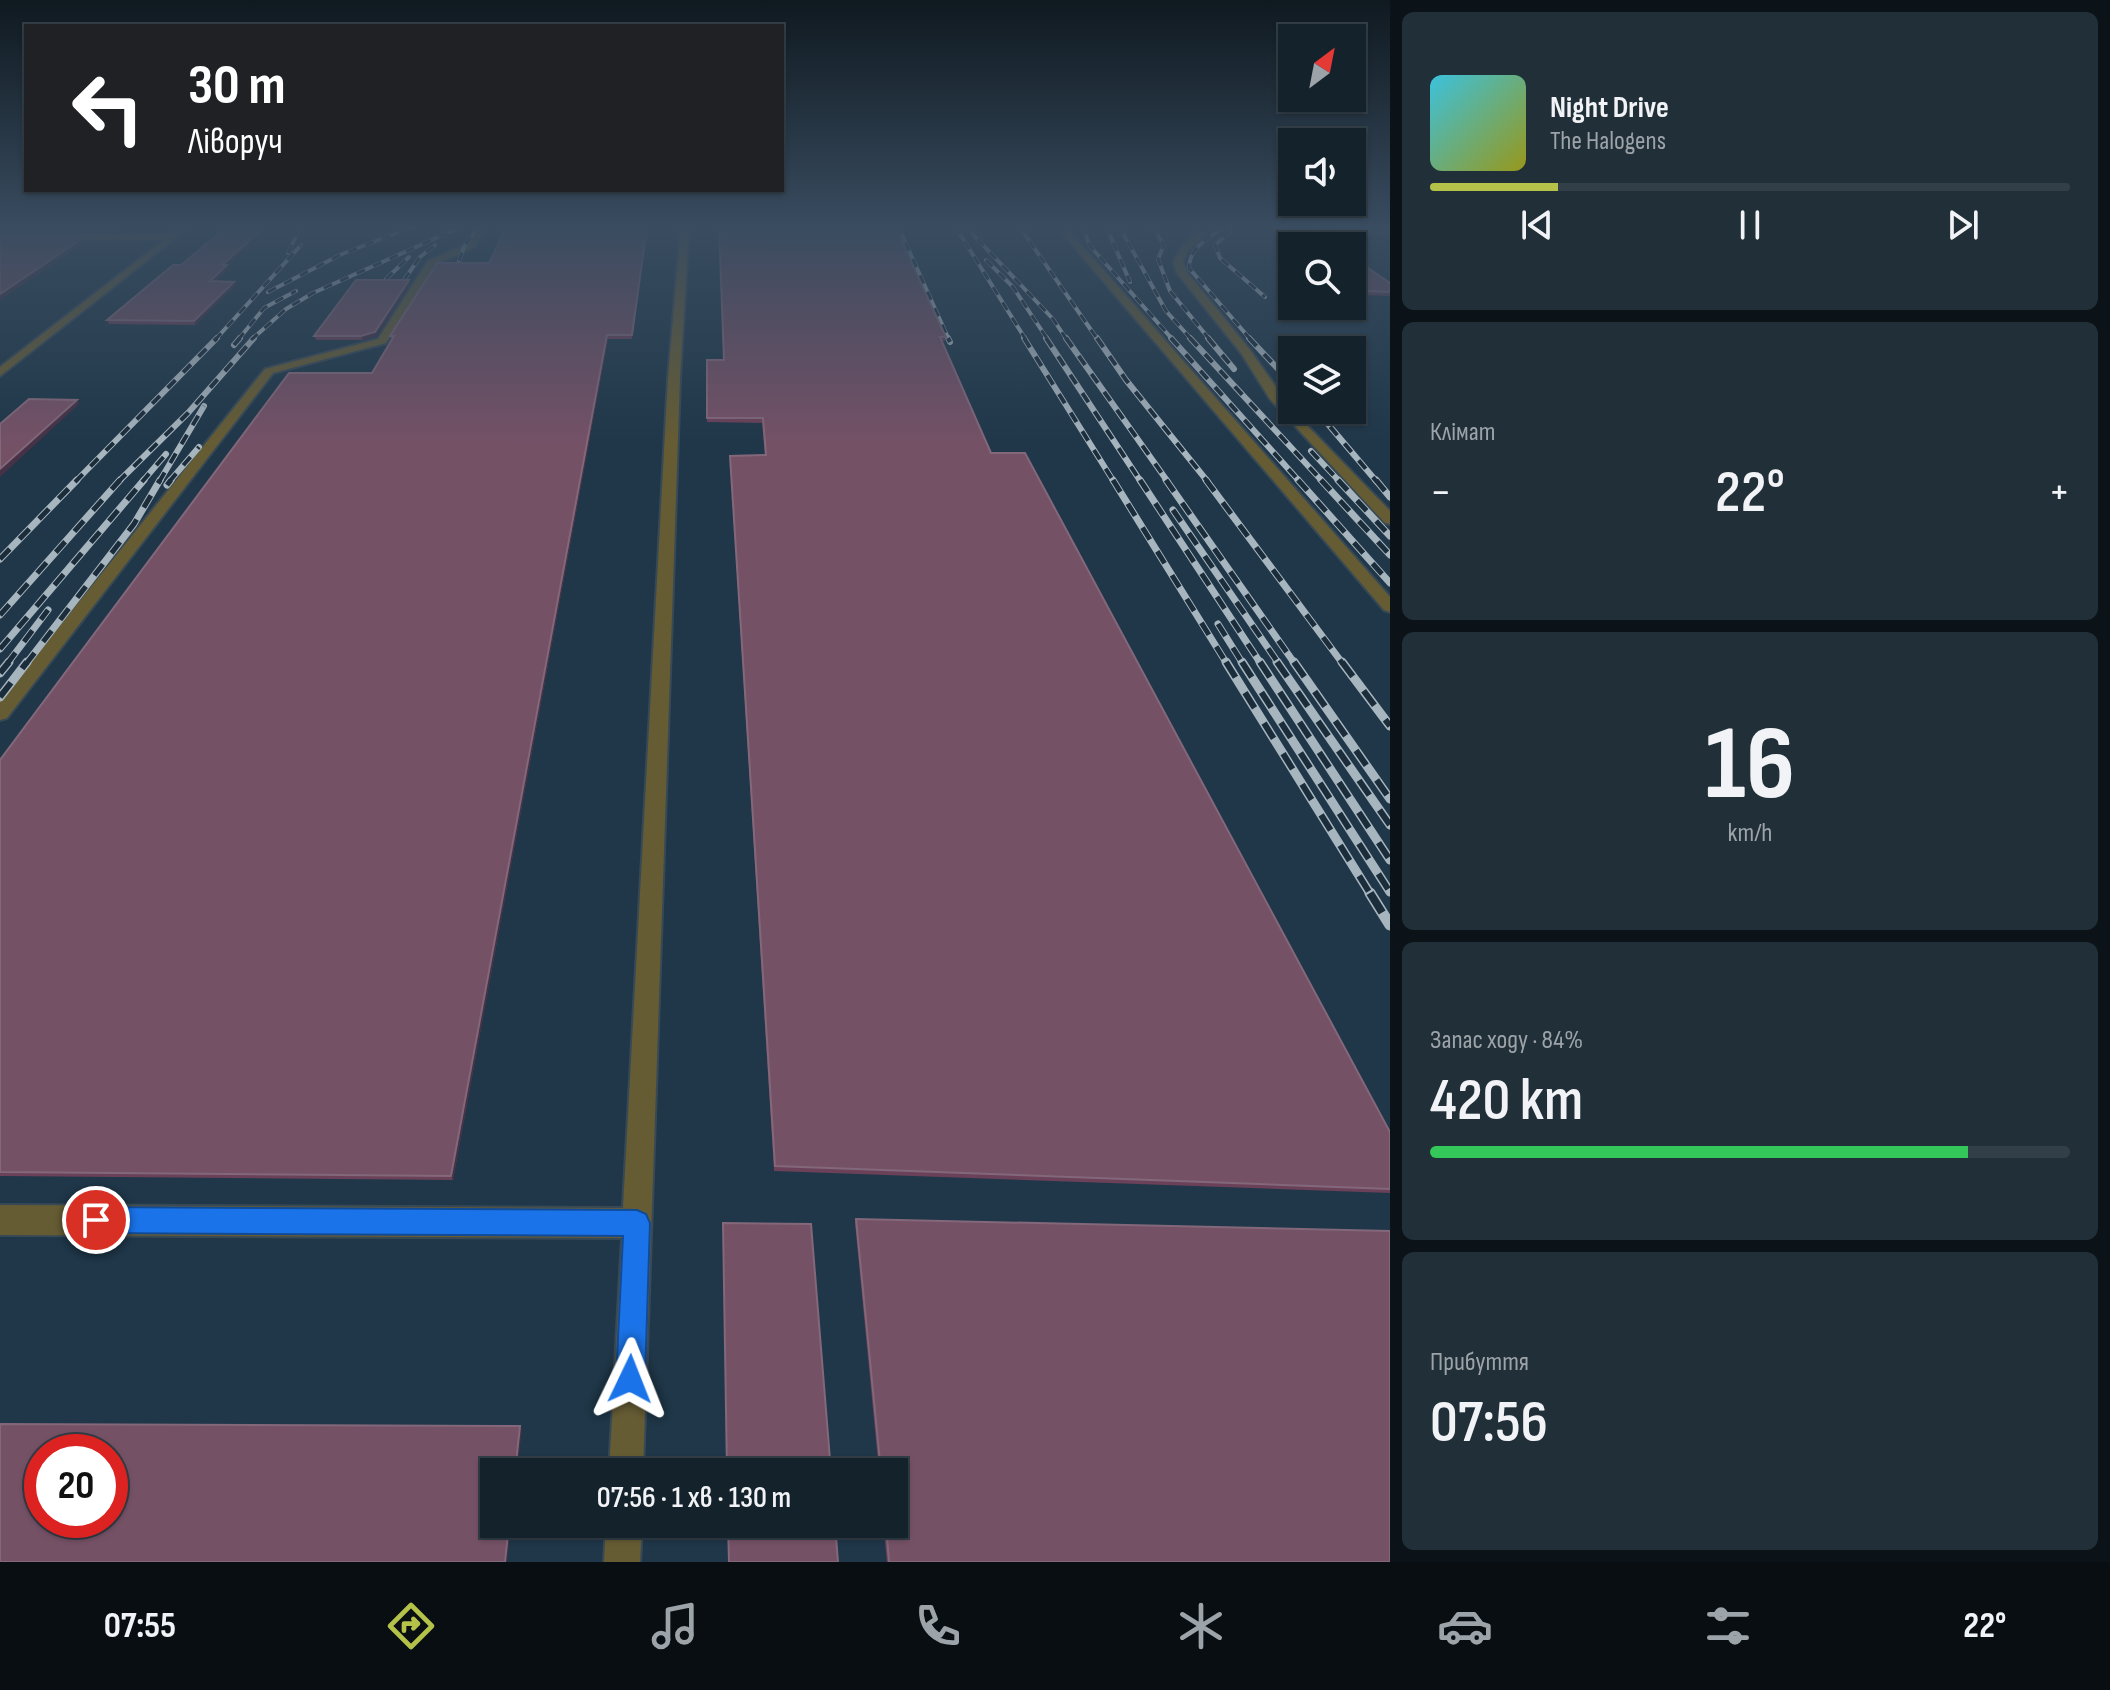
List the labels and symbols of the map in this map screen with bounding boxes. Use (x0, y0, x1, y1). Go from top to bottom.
north arrow (1278, 24, 1366, 112)
pin (62, 1186, 130, 1254)
position arrow (588, 1337, 672, 1421)
speed limit sign: 20 (24, 1434, 128, 1538)

